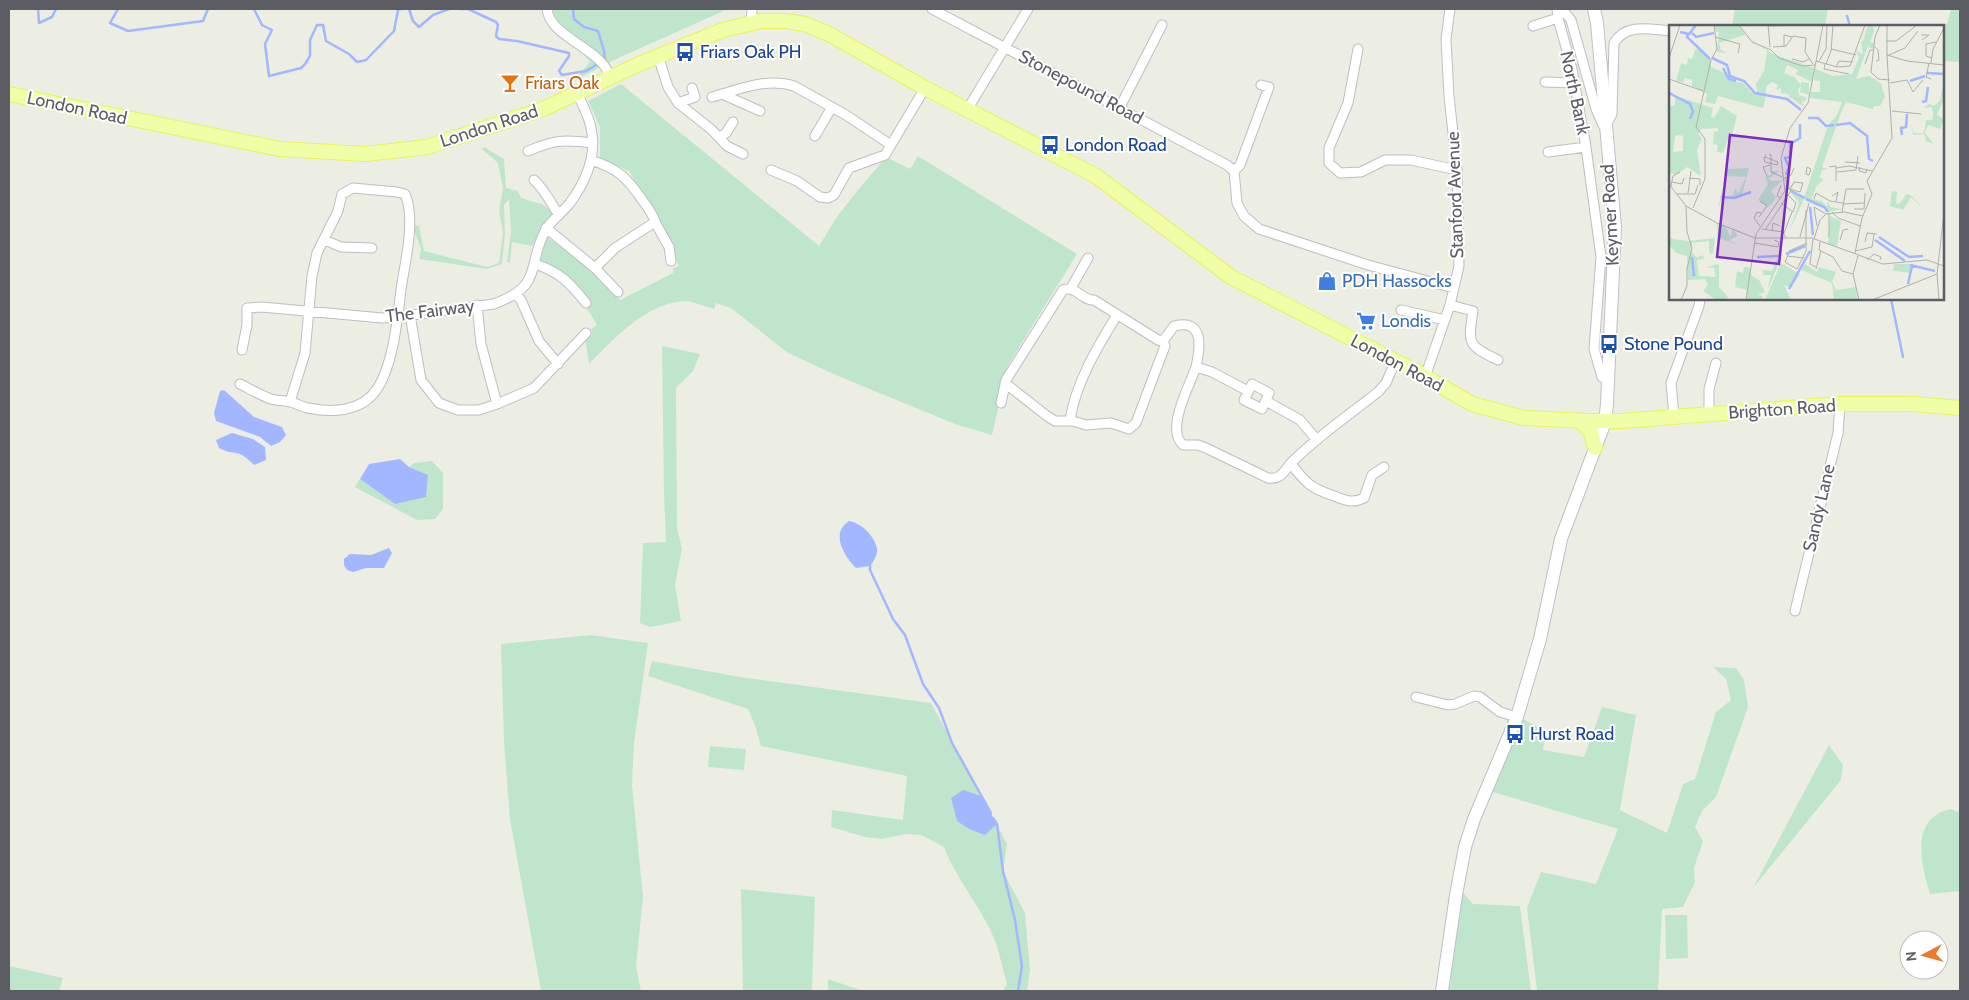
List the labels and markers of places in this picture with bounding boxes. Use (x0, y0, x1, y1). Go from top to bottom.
bus stop icon: Friars Oak PH (674, 41, 696, 63)
place label: Friars Oak PH (700, 41, 801, 63)
bar icon: Friars Oak (499, 72, 521, 94)
place label: Friars Oak (525, 72, 600, 94)
bus stop icon: London Road (1039, 134, 1061, 156)
place label: London Road (1065, 134, 1167, 156)
shop icon: PDH Hassocks (1316, 270, 1338, 292)
place label: PDH Hassocks (1342, 270, 1452, 292)
supermarket icon: Londis (1355, 310, 1377, 332)
place label: Londis (1381, 310, 1431, 332)
bus stop icon: Stone Pound (1598, 333, 1620, 355)
place label: Stone Pound (1624, 333, 1723, 355)
bus stop icon: Hurst Road (1504, 723, 1526, 745)
place label: Hurst Road (1530, 723, 1614, 745)

